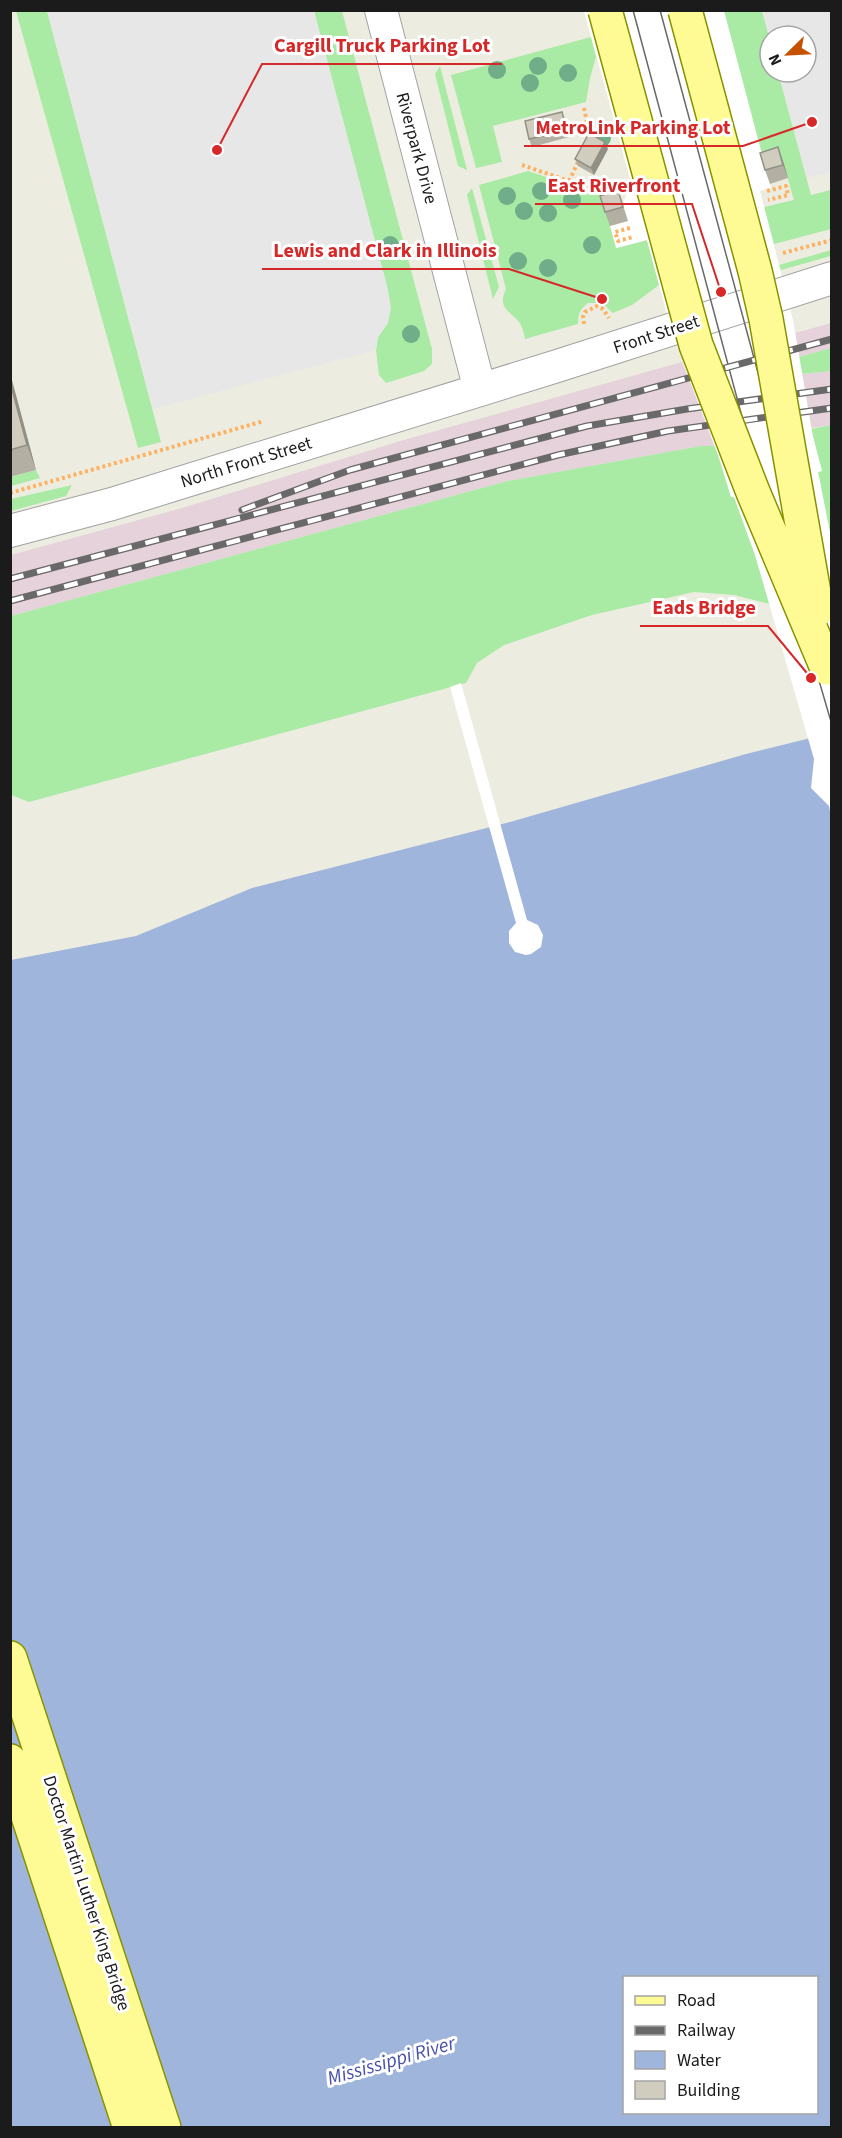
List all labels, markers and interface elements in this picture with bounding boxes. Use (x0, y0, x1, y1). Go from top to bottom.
north arrow (758, 24, 818, 84)
callout: Cargill Truck Parking Lot (262, 26, 502, 64)
text: Cargill Truck Parking Lot (274, 32, 490, 60)
text: N (763, 50, 787, 69)
street label: Riverpark Drive (390, 89, 443, 207)
callout: MetroLink Parking Lot (524, 108, 743, 146)
text: MetroLink Parking Lot (536, 114, 731, 142)
callout: East Riverfront (535, 166, 692, 204)
text: East Riverfront (548, 172, 681, 200)
callout: Lewis and Clark in Illinois (262, 231, 509, 269)
text: Lewis and Clark in Illinois (273, 237, 497, 265)
street label: Front Street (610, 309, 702, 360)
street label: North Front Street (177, 431, 315, 494)
callout: Eads Bridge (640, 588, 768, 626)
text: Eads Bridge (652, 594, 756, 622)
street label: Doctor Martin Luther King Bridge (37, 1772, 136, 2014)
legend (623, 1976, 818, 2114)
text: Road (677, 1988, 716, 2013)
text: Railway (677, 2018, 736, 2043)
water label: Mississippi River (324, 2029, 460, 2093)
text: Water (677, 2048, 721, 2073)
text: Building (677, 2078, 740, 2103)

